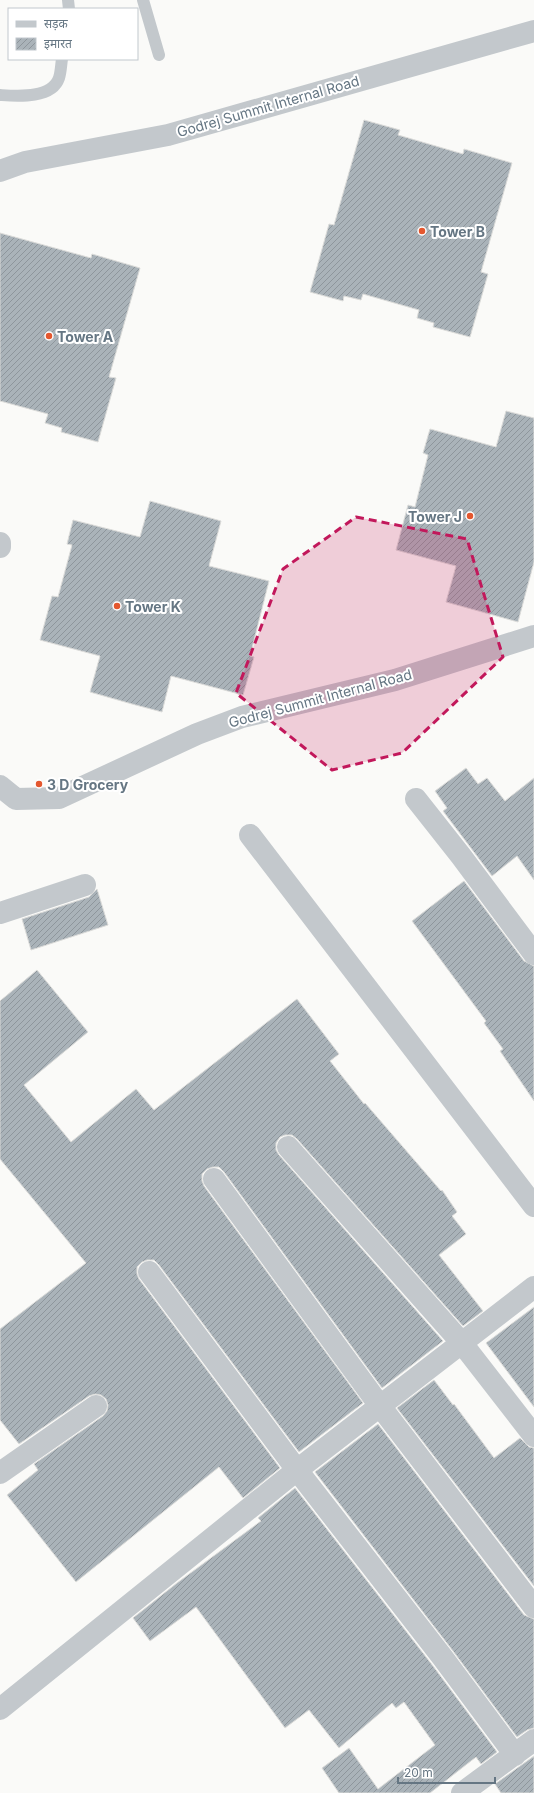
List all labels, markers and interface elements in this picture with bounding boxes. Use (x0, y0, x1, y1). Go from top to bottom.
legend (8, 8, 138, 60)
text: सड़क (44, 16, 69, 31)
text: इमारत (44, 36, 73, 51)
street label: Godrej Summit Internal Road (175, 72, 361, 140)
place label: Tower B (430, 223, 485, 240)
marker: Tower B (417, 226, 427, 236)
place label: Tower A (57, 328, 114, 345)
marker: Tower A (44, 331, 54, 341)
place label: Tower J (408, 508, 462, 525)
marker: Tower J (465, 511, 475, 521)
place label: Tower K (125, 598, 181, 615)
marker: Tower K (112, 601, 122, 611)
street label: Godrej Summit Internal Road (227, 665, 413, 731)
place label: 3 D Grocery (47, 776, 129, 793)
marker: 3 D Grocery (34, 779, 44, 789)
scale bar (398, 1759, 495, 1785)
text: 20 m (404, 1765, 433, 1780)

